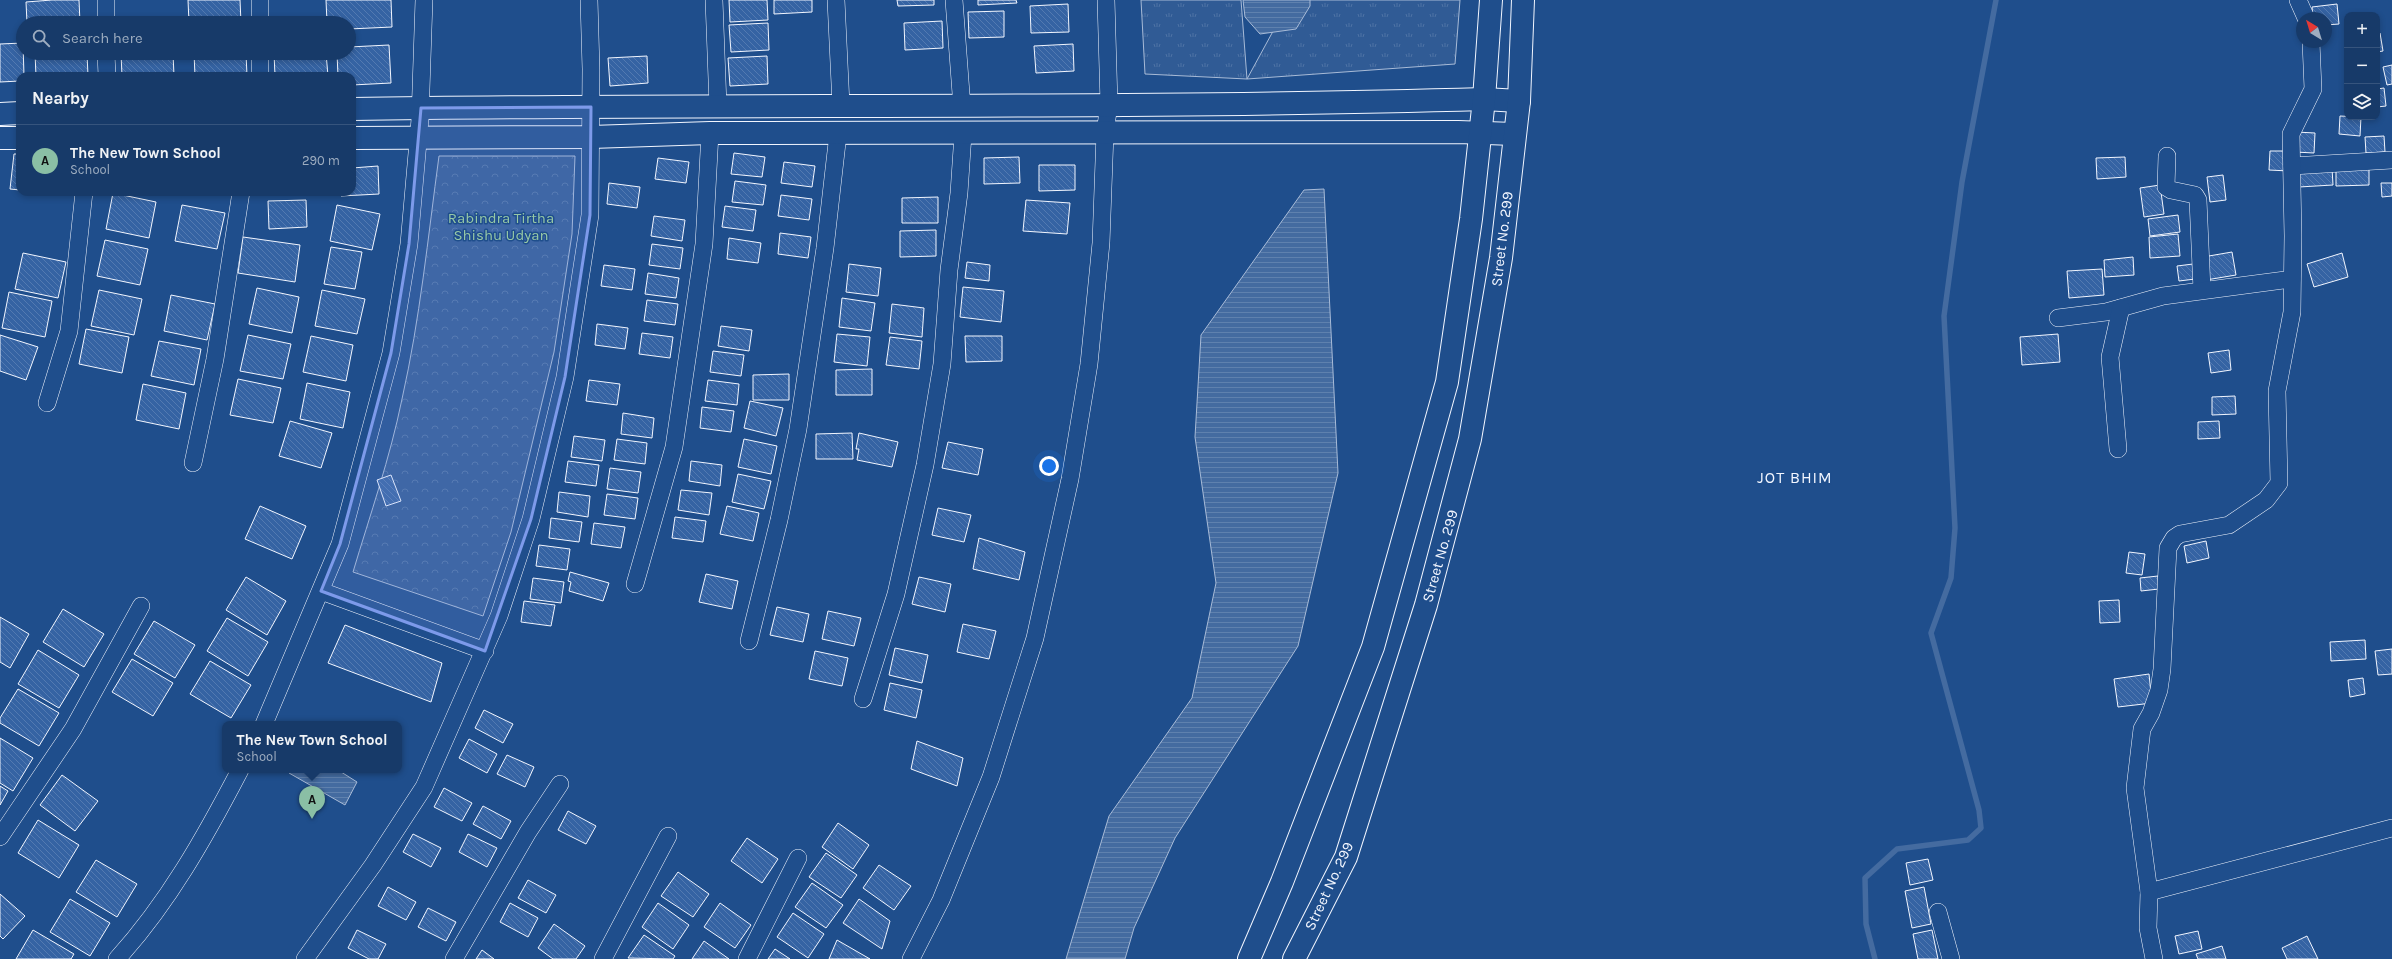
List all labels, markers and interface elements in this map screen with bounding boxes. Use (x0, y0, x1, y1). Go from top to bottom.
north arrow (2296, 12, 2332, 48)
map controls (2344, 12, 2380, 120)
button: + (2344, 12, 2380, 48)
search box (16, 16, 356, 60)
icon: search (30, 27, 52, 49)
text: Search here (62, 29, 143, 47)
button: − (2344, 48, 2380, 84)
button: layers (2344, 84, 2380, 120)
text: Nearby (32, 88, 89, 108)
text: The New Town School (70, 144, 221, 162)
text: A (41, 153, 49, 168)
text: 290 m (302, 153, 340, 168)
text: School (70, 162, 110, 177)
street label: Street No. 299 (1487, 190, 1517, 288)
park label: Rabindra Tirtha Shishu Udyan (448, 209, 554, 244)
your location (1039, 456, 1059, 476)
district label: JOT BHIM (1757, 468, 1833, 487)
street label: Street No. 299 (1418, 508, 1462, 604)
popup (222, 721, 402, 773)
text: The New Town School (237, 731, 387, 749)
text: School (237, 749, 277, 764)
pin: A (299, 786, 325, 819)
street label: Street No. 299 (1301, 839, 1357, 933)

